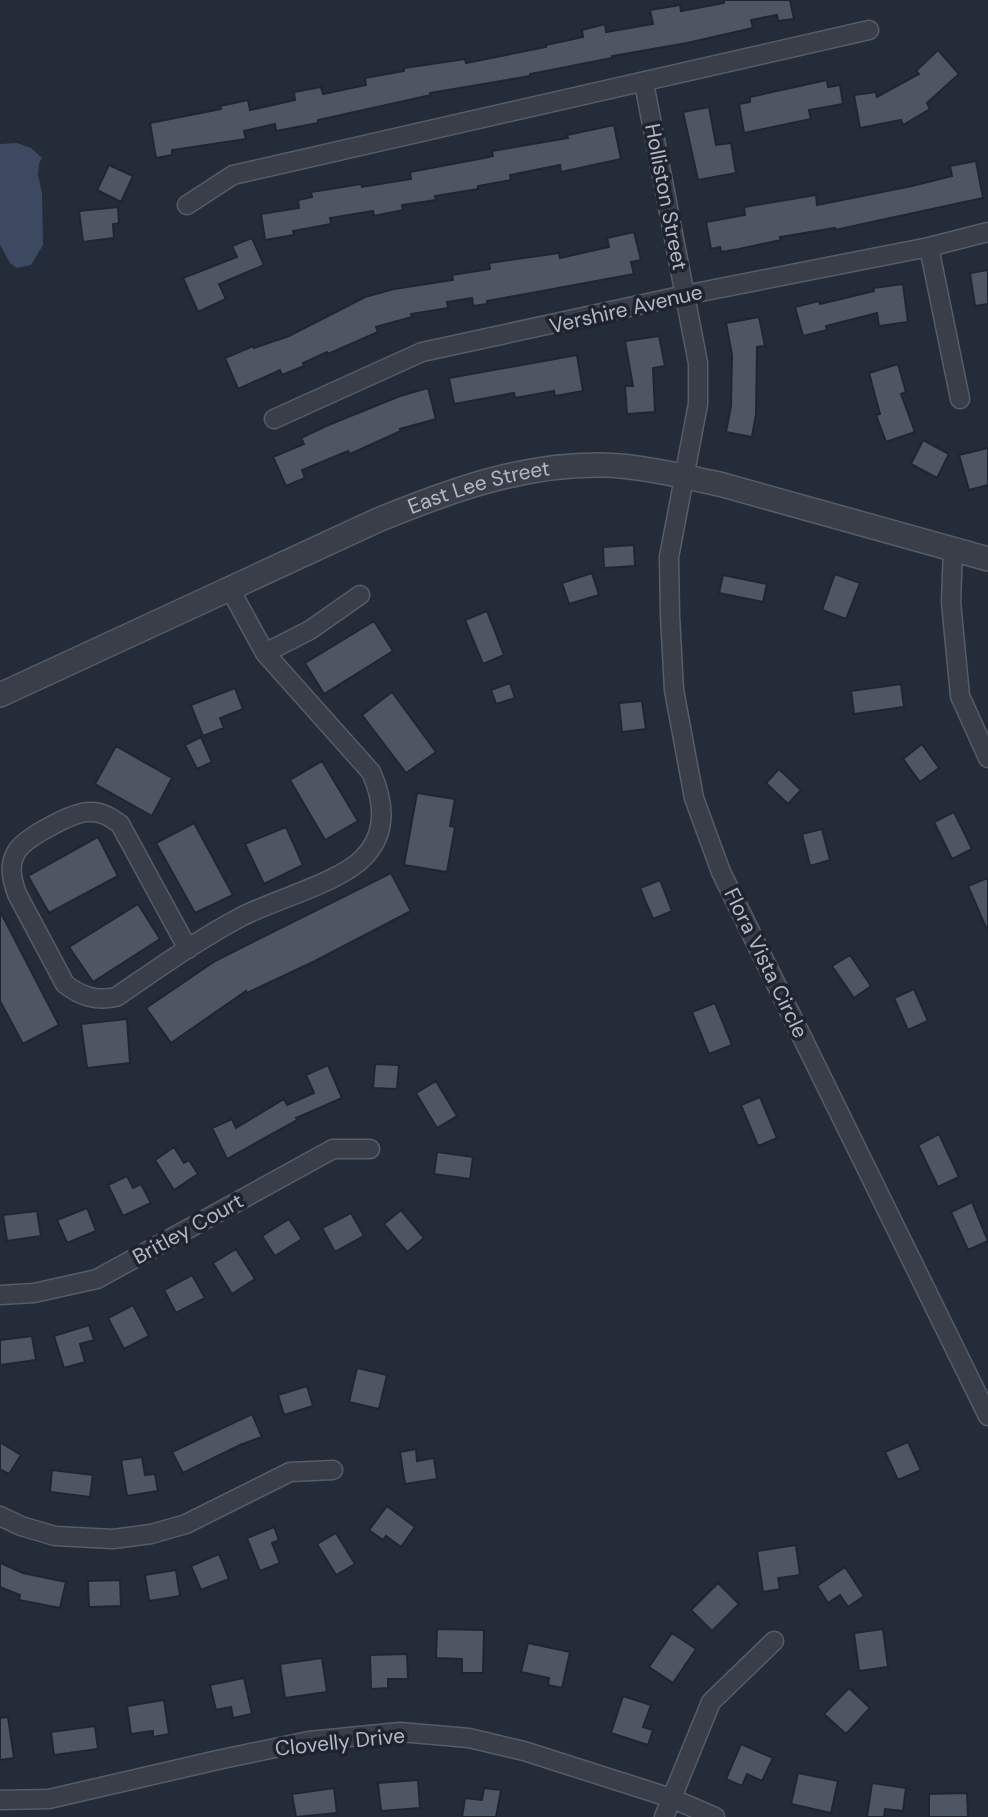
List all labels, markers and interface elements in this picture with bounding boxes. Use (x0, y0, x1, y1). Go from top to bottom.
street label: Holliston Street (638, 121, 694, 273)
street label: Vershire Avenue (547, 278, 705, 340)
street label: East Lee Street (404, 454, 552, 521)
street label: Flora Vista Circle (718, 883, 814, 1043)
street label: Britley Court (128, 1187, 248, 1271)
street label: Clovelly Drive (274, 1721, 406, 1763)

